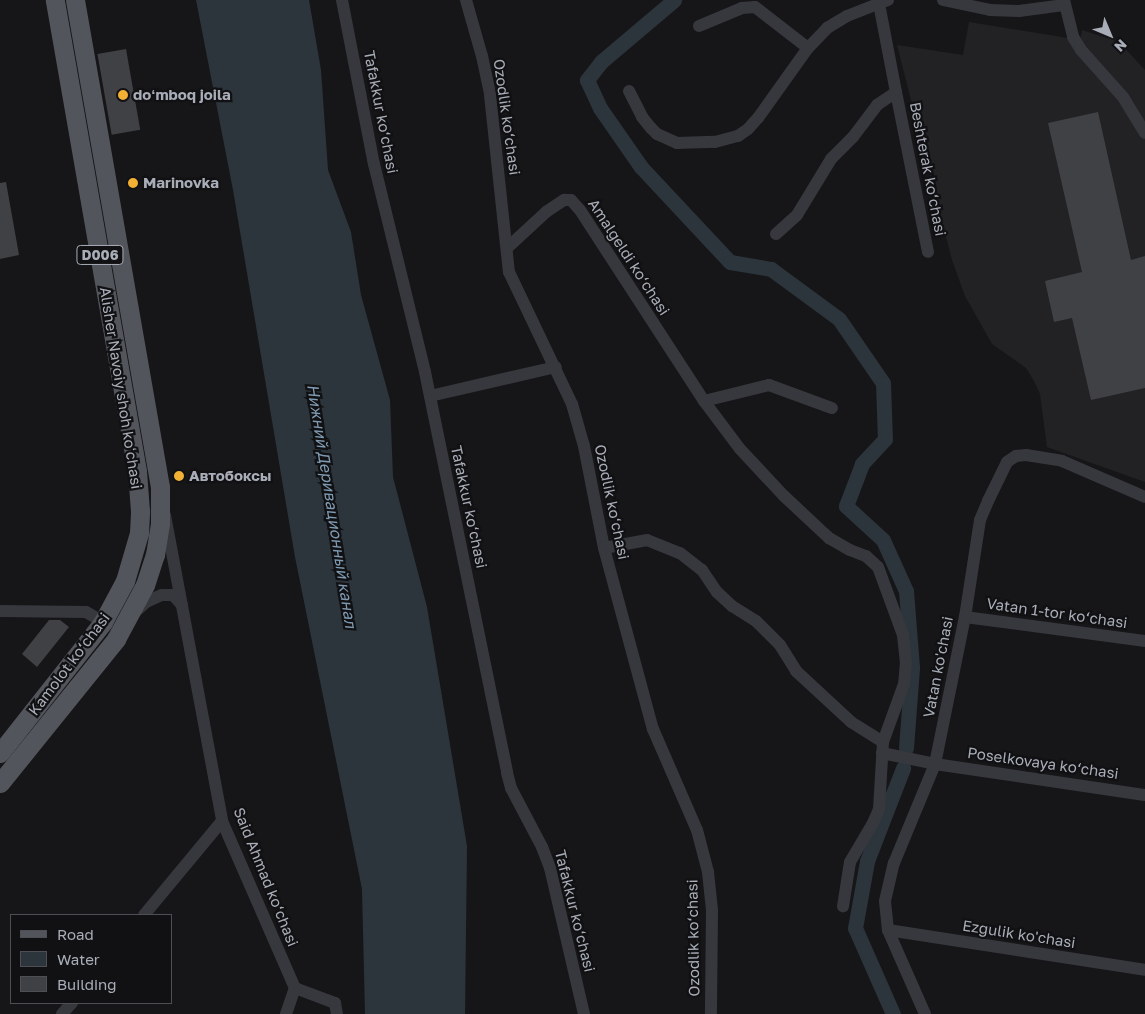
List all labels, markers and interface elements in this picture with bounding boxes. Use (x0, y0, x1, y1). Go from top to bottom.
north arrow (1085, 10, 1135, 60)
text: N (1111, 36, 1131, 56)
street label: Tafakkur ko‘chasi (360, 49, 402, 175)
street label: Ozodlik ko‘chasi (490, 58, 524, 176)
place label: doʻmboq joila (133, 86, 231, 104)
marker: doʻmboq joila (117, 89, 129, 101)
street label: Beshterak ko‘chasi (906, 100, 950, 238)
place label: Marinovka (143, 174, 219, 192)
marker: Marinovka (127, 177, 139, 189)
street label: Amalgeldi ko‘chasi (585, 195, 673, 319)
road number: D006 (76, 244, 124, 266)
street label: Alisher Navoiy shoh koʻchasi (96, 286, 146, 490)
water label: Нижний Деривационный канал (303, 383, 361, 629)
street label: Ozodlik ko‘chasi (591, 443, 633, 561)
street label: Tafakkur ko‘chasi (447, 444, 491, 570)
place label: Автобоксы (189, 467, 271, 485)
marker: Автобоксы (173, 470, 185, 482)
street label: Vatan 1-tor ko‘chasi (986, 594, 1128, 632)
street label: Kamolot ko‘chasi (25, 609, 113, 719)
street label: Vatan ko'chasi (919, 615, 957, 719)
street label: Poselkovaya ko‘chasi (966, 743, 1120, 783)
street label: Said Ahmad ko‘chasi (230, 805, 302, 949)
street label: Tafakkur ko‘chasi (551, 848, 599, 974)
street label: Ozodlik ko‘chasi (683, 879, 703, 997)
legend (10, 914, 172, 1004)
street label: Ezgulik ko'chasi (961, 916, 1077, 952)
text: Road (57, 925, 94, 943)
text: Water (57, 950, 100, 968)
text: Building (57, 975, 117, 993)

